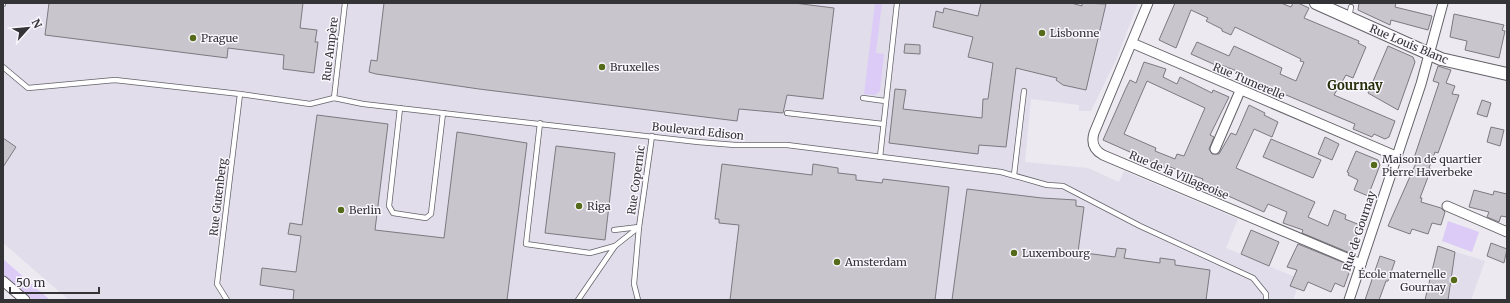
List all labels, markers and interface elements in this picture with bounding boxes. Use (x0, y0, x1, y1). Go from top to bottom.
north arrow (8, 8, 48, 48)
text: N (29, 16, 45, 31)
street label: Rue Ampère (319, 16, 341, 82)
street label: Rue Louis Blanc (1368, 21, 1451, 67)
place label: Lisbonne (1050, 26, 1099, 40)
marker: Lisbonne (1037, 28, 1047, 38)
place label: Prague (201, 31, 238, 45)
marker: Prague (188, 33, 198, 43)
place label: Bruxelles (610, 60, 659, 74)
street label: Rue Tumerelle (1211, 60, 1287, 103)
marker: Bruxelles (597, 62, 607, 72)
district label: Gournay (1327, 77, 1383, 94)
street label: Boulevard Edison (651, 119, 745, 143)
street label: Rue Copernic (624, 144, 648, 216)
street label: Rue de la Villageoise (1127, 148, 1231, 202)
place label: Maison de quartier Pierre Haverbeke (1382, 152, 1482, 179)
street label: Rue Gutenberg (206, 157, 230, 237)
marker: Maison de quartier Pierre Haverbeke (1369, 160, 1379, 170)
street label: Rue de Gournay (1339, 189, 1379, 273)
place label: Riga (587, 199, 611, 213)
marker: Riga (574, 201, 584, 211)
place label: Berlin (349, 203, 382, 217)
marker: Berlin (336, 205, 346, 215)
place label: Luxembourg (1022, 246, 1090, 260)
marker: Luxembourg (1009, 248, 1019, 258)
place label: Amsterdam (844, 255, 907, 269)
marker: Amsterdam (832, 257, 842, 267)
place label: École maternelle Gournay (1358, 267, 1447, 294)
scale bar (10, 269, 99, 295)
text: 50 m (16, 275, 45, 290)
marker: École maternelle Gournay (1449, 275, 1459, 285)

